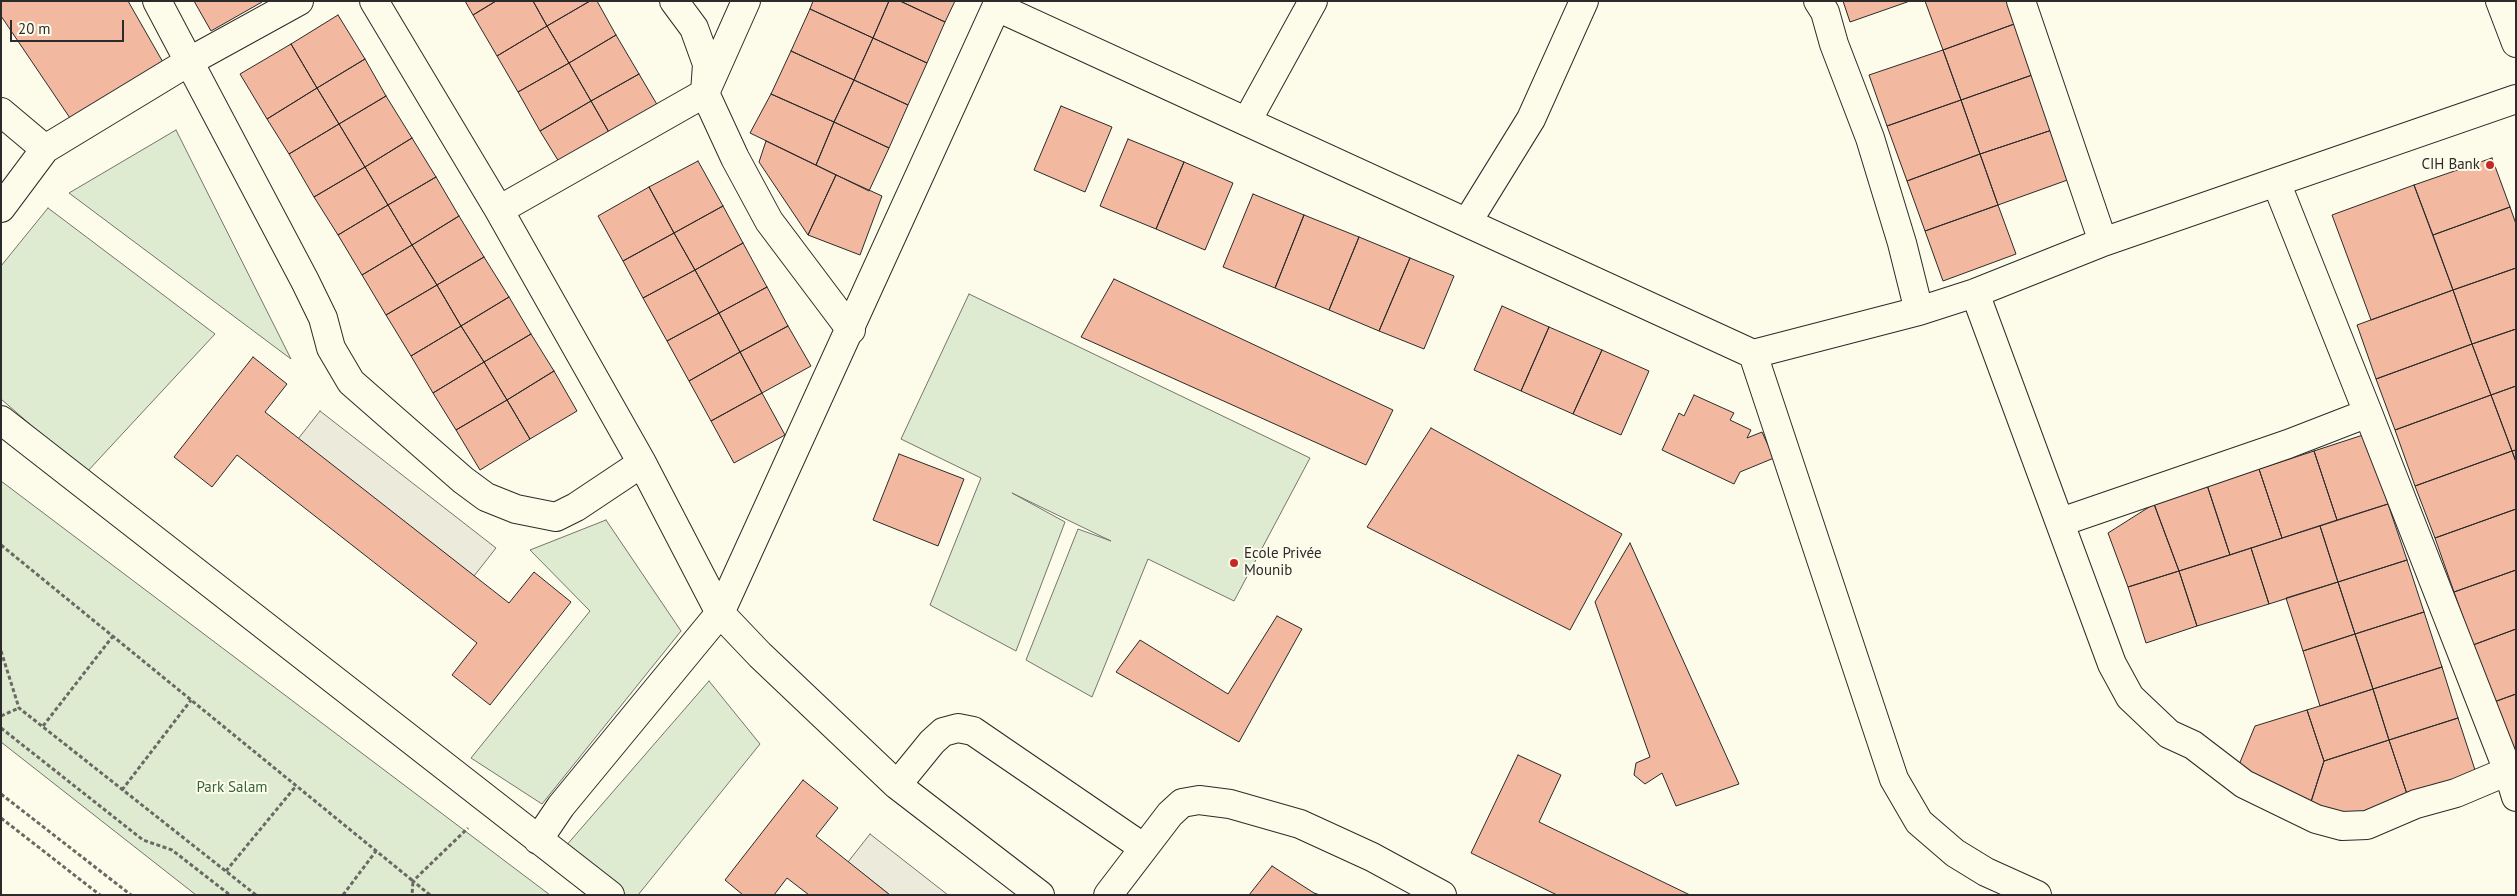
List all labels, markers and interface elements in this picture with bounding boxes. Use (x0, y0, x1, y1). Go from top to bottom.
scale bar (12, 10, 126, 42)
text: 20 m (18, 19, 51, 38)
place label: CIH Bank (2421, 156, 2480, 174)
marker: CIH Bank (2484, 159, 2496, 171)
place label: Ecole Privée Mounib (1244, 545, 1322, 580)
marker: Ecole Privée Mounib (1228, 557, 1240, 569)
park label: Park Salam (197, 779, 267, 797)

